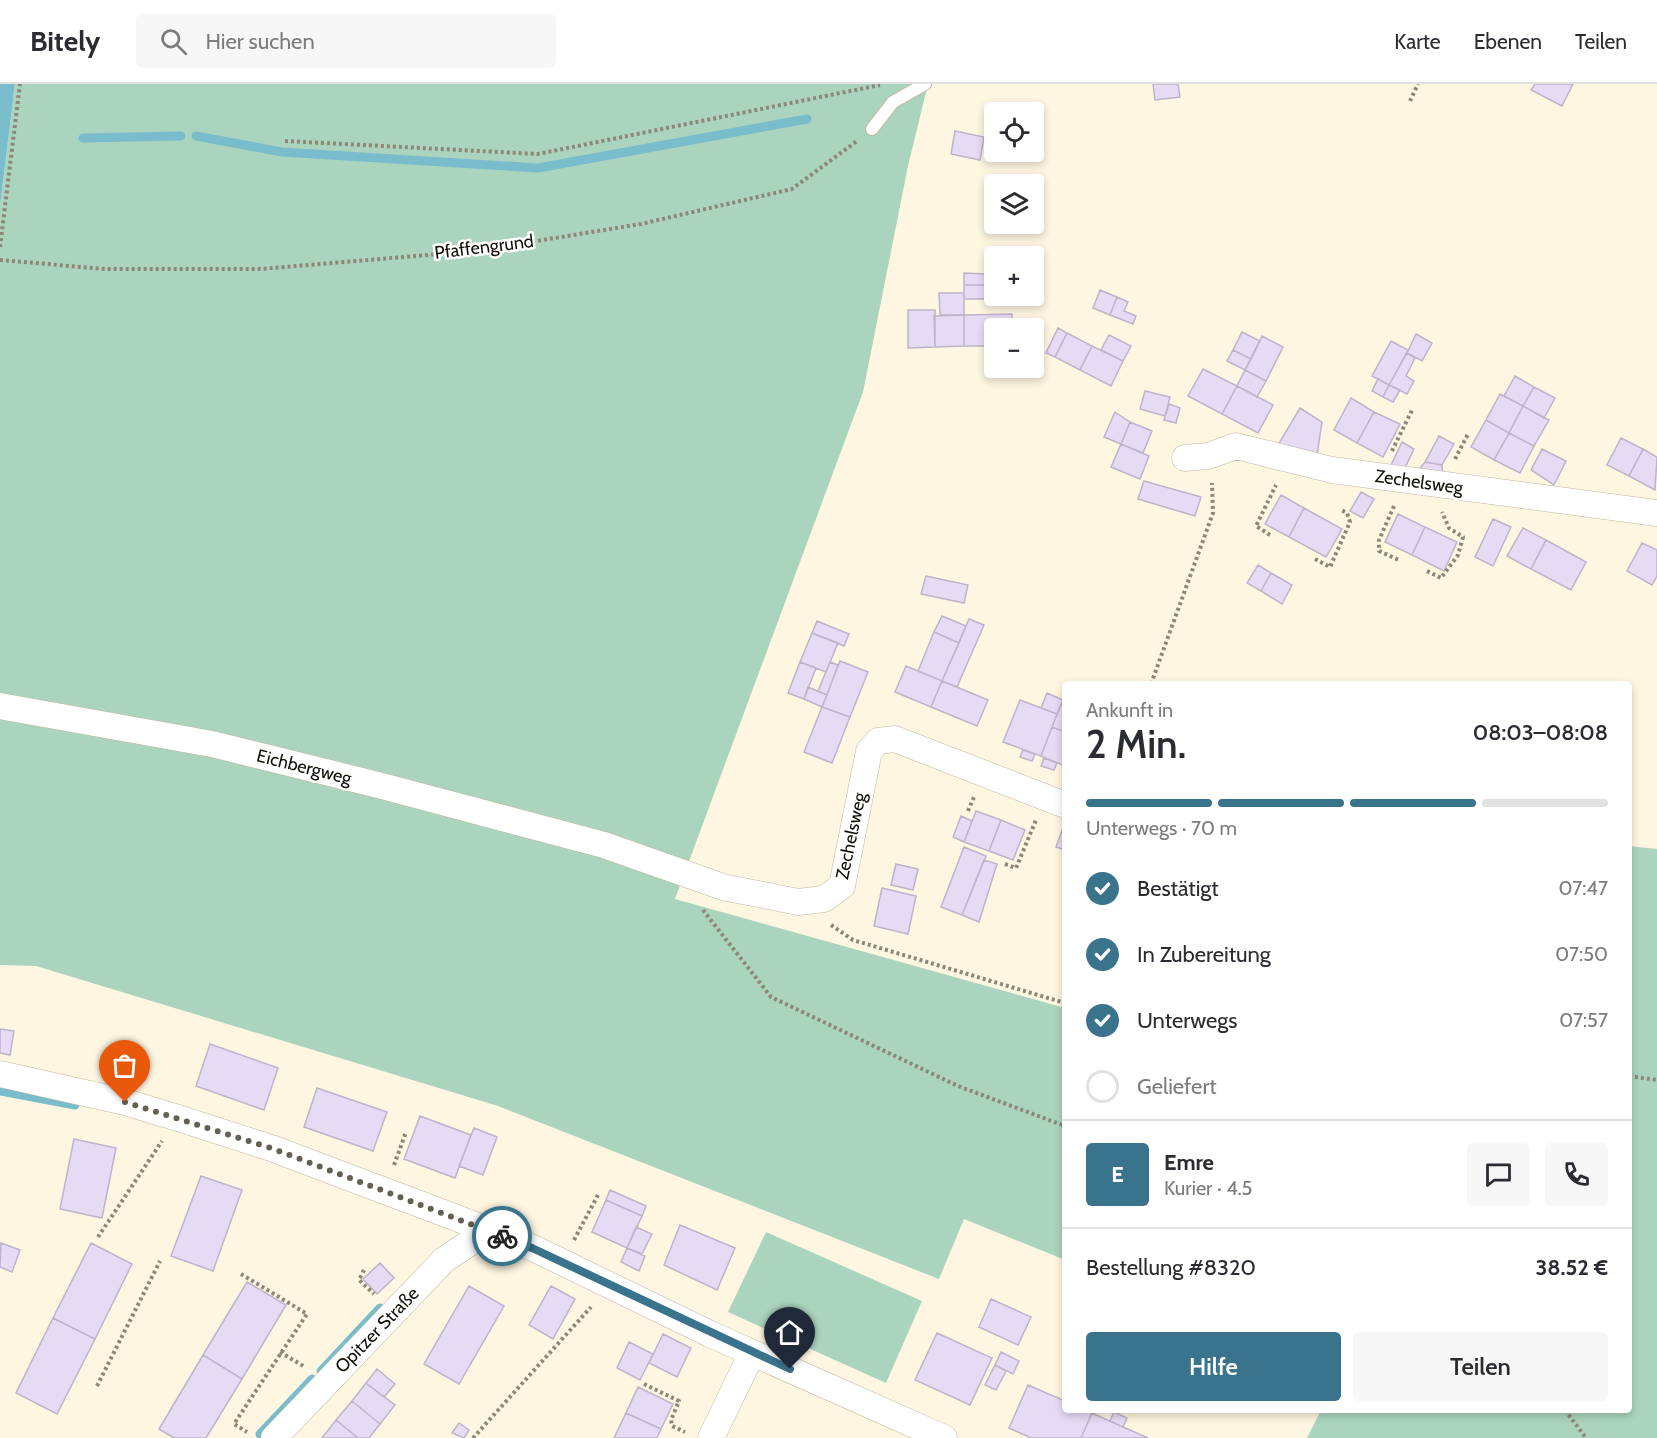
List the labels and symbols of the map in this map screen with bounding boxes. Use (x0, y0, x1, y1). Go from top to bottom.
street label: Pfaffengrund (433, 230, 535, 264)
street label: Zechelsweg (1374, 465, 1465, 499)
street label: Eichbergweg (254, 745, 355, 790)
street label: Zechelsweg (831, 789, 871, 882)
pin (99, 1040, 150, 1102)
courier (472, 1206, 532, 1266)
street label: Opitzer Straße (331, 1282, 423, 1378)
pin (764, 1307, 815, 1369)

